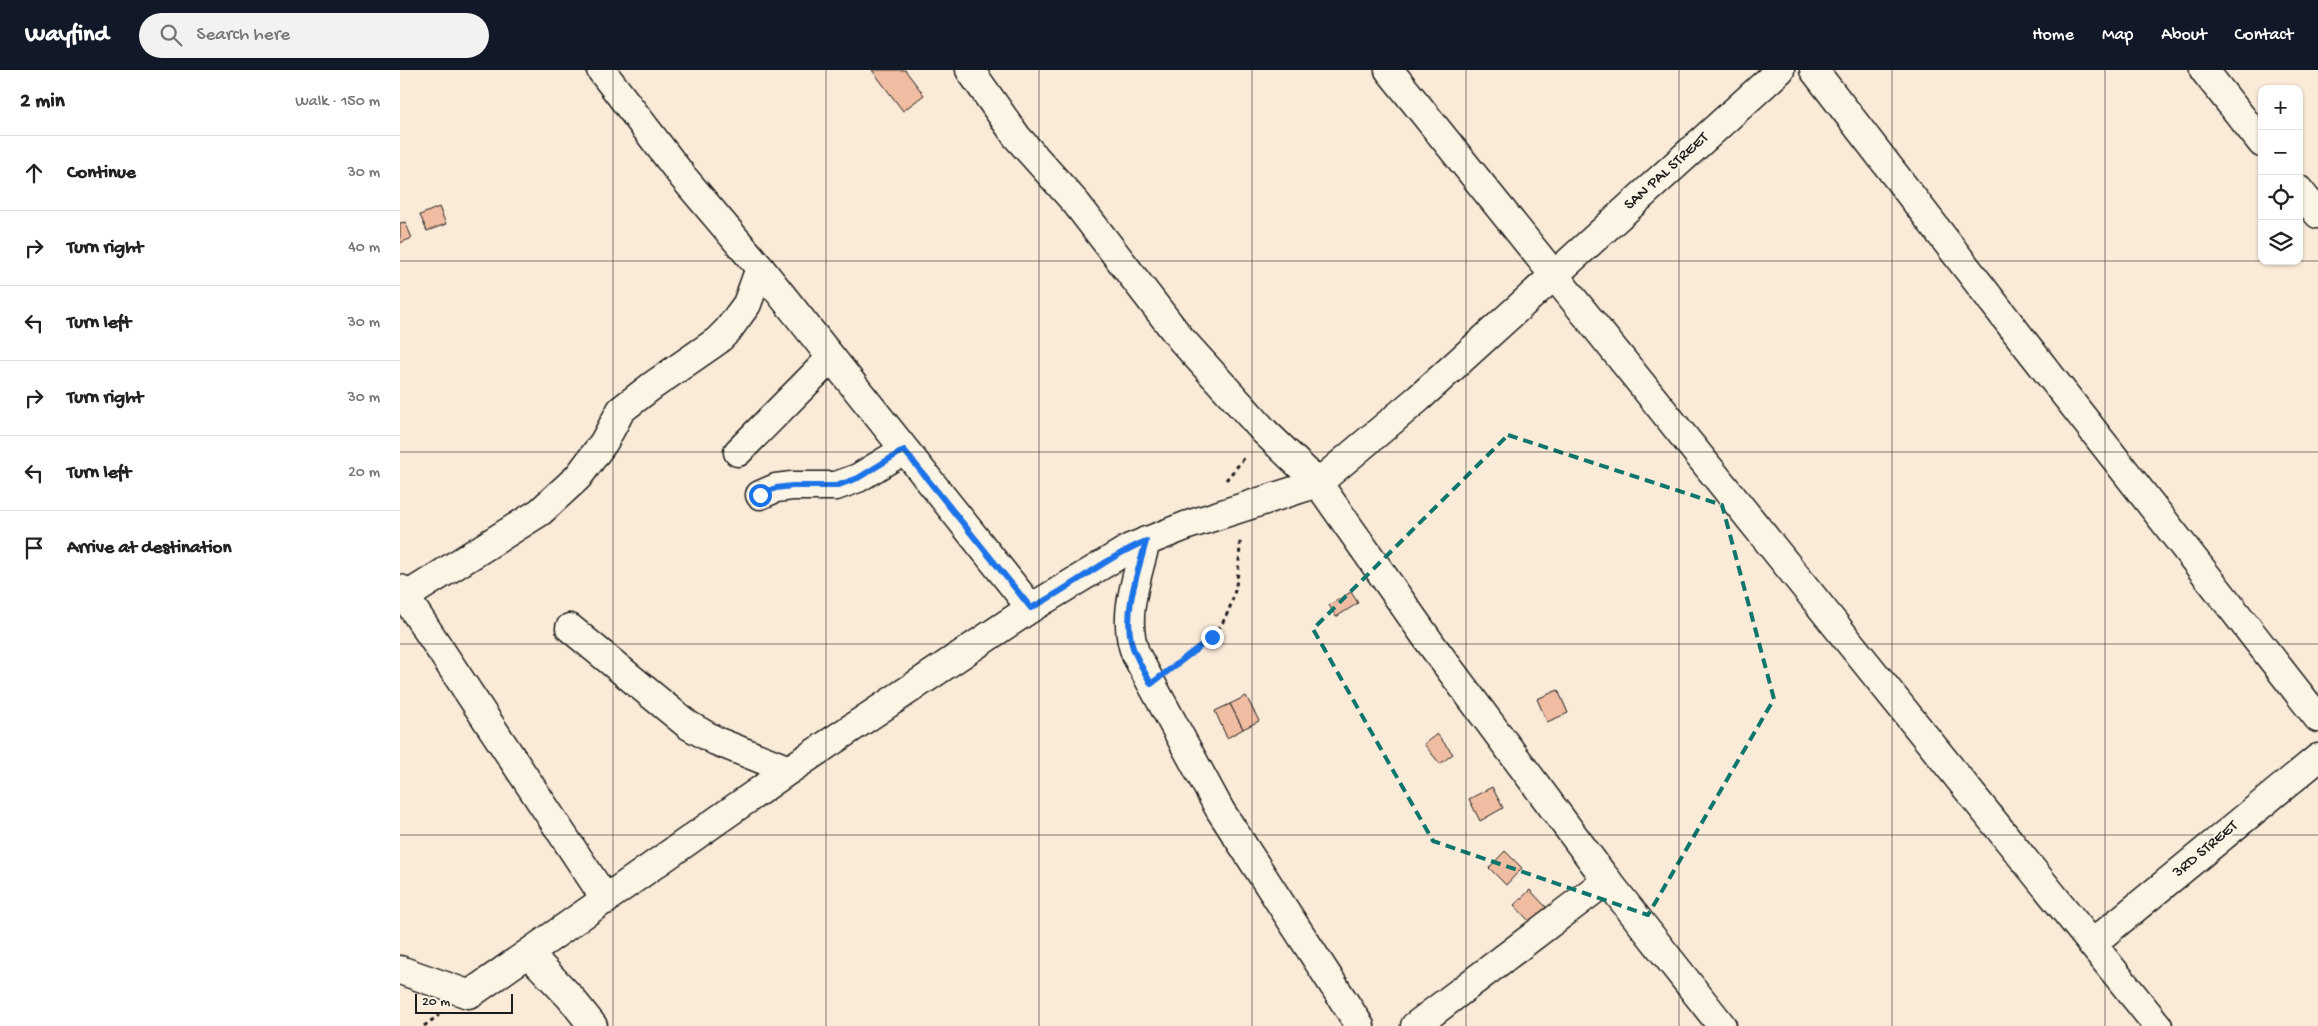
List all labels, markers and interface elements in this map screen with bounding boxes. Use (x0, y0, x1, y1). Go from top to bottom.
search box (139, 13, 489, 58)
text: Wayfind (25, 21, 109, 50)
icon: search (157, 21, 185, 49)
text: Search here (197, 24, 290, 47)
text: Home (2032, 25, 2074, 46)
text: Map (2102, 25, 2133, 46)
text: About (2161, 25, 2207, 46)
text: Contact (2235, 25, 2293, 46)
map controls (2258, 85, 2303, 265)
button: + (2258, 85, 2303, 130)
text: 2 min (20, 90, 65, 115)
text: Walk · 150 m (295, 93, 380, 112)
street label: SAN PAL STREET (1621, 129, 1714, 215)
button: − (2258, 130, 2303, 175)
icon: ahead (20, 159, 48, 187)
text: Continue (67, 162, 136, 185)
text: 30 m (347, 164, 380, 183)
button: locate (2258, 175, 2303, 220)
button: layers (2258, 220, 2303, 265)
icon: right (20, 234, 48, 262)
text: Turn right (67, 237, 143, 260)
text: 40 m (348, 239, 380, 258)
icon: left (20, 309, 48, 337)
text: Turn left (67, 312, 131, 335)
text: 30 m (347, 314, 380, 333)
icon: right (20, 384, 48, 412)
text: Turn right (67, 387, 143, 410)
text: 30 m (347, 389, 380, 408)
icon: left (20, 459, 48, 487)
text: Turn left (67, 462, 131, 485)
text: 20 m (348, 464, 380, 483)
route start (749, 484, 772, 507)
icon: arrive (20, 534, 48, 562)
text: Arrive at destination (67, 537, 231, 560)
route end (1201, 626, 1224, 649)
street label: 3RD STREET (2169, 817, 2243, 883)
scale bar (415, 991, 512, 1014)
text: 20 m (422, 994, 450, 1011)

